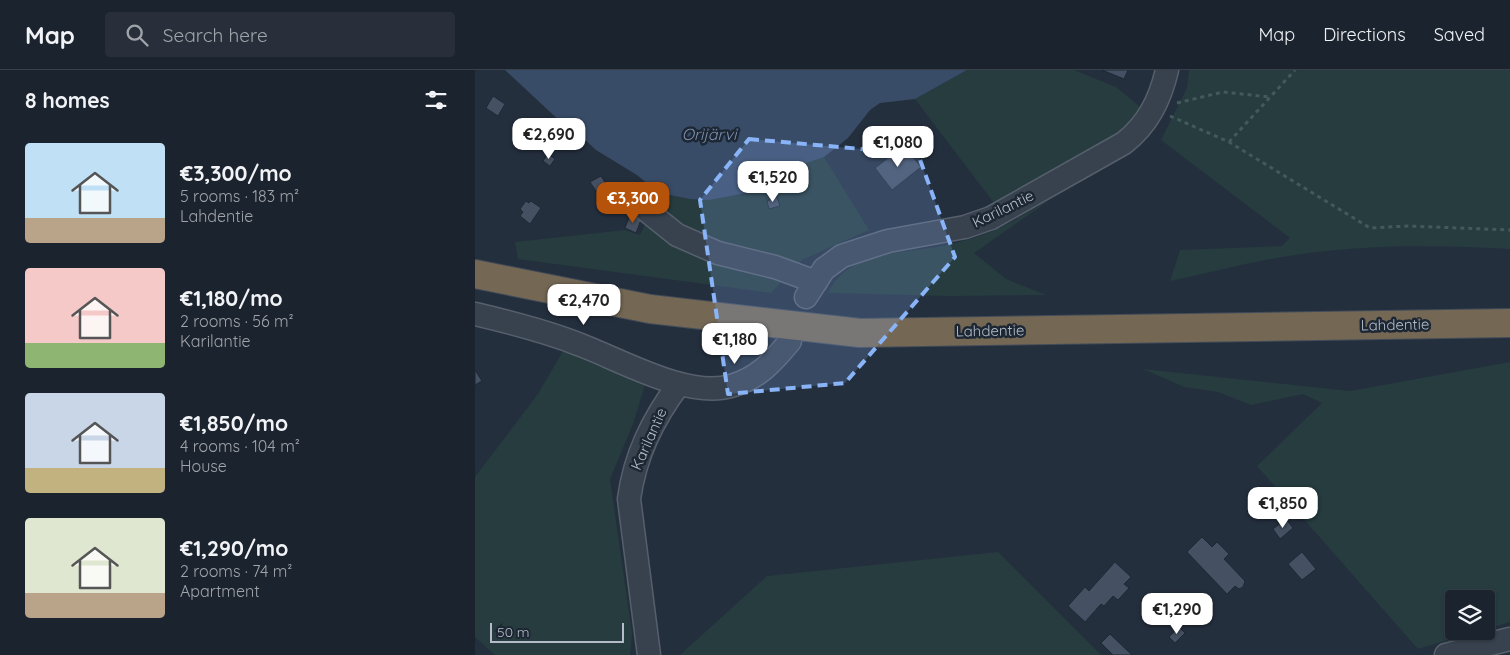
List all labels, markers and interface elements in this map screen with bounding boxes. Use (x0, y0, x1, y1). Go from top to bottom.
search box (105, 12, 455, 57)
text: Map (25, 20, 75, 50)
icon: search (123, 21, 151, 49)
text: Search here (163, 23, 268, 47)
text: Map (1258, 23, 1295, 46)
text: Directions (1323, 23, 1406, 46)
text: Saved (1434, 23, 1485, 46)
icon: filters (422, 86, 450, 114)
text: 8 homes (25, 87, 110, 113)
pin: €2,690 (508, 118, 590, 160)
text: €2,690 (523, 124, 575, 144)
water label: Orijärvi (682, 124, 738, 144)
pin: €1,080 (857, 126, 939, 168)
text: €1,080 (873, 132, 923, 152)
text: €3,300/mo (180, 160, 292, 186)
pin: €1,520 (732, 160, 814, 203)
icon: home (65, 163, 125, 223)
text: €1,520 (749, 167, 797, 187)
pin: €3,300 (592, 182, 674, 224)
text: 5 rooms · 183 m² (180, 186, 299, 206)
street label: Karilantie (969, 186, 1037, 232)
text: €3,300 (607, 188, 659, 208)
text: Lahdentie (180, 206, 253, 226)
pin: €2,470 (543, 284, 625, 326)
text: €1,180/mo (180, 285, 283, 311)
icon: home (65, 288, 125, 348)
text: €2,470 (558, 290, 610, 310)
text: 2 rooms · 56 m² (180, 311, 294, 331)
street label: Lahdentie (1361, 314, 1429, 335)
street label: Lahdentie (956, 320, 1024, 341)
pin: €1,180 (694, 322, 776, 365)
text: €1,180 (713, 329, 757, 349)
text: Karilantie (180, 331, 251, 351)
street label: Karilantie (626, 405, 671, 473)
text: €1,850/mo (180, 410, 288, 436)
icon: home (65, 413, 125, 473)
text: 4 rooms · 104 m² (180, 436, 300, 456)
text: House (180, 456, 227, 476)
pin: €1,850 (1242, 486, 1324, 529)
text: €1,850 (1259, 493, 1307, 513)
text: €1,290/mo (180, 535, 288, 561)
icon: home (65, 538, 125, 598)
text: 2 rooms · 74 m² (180, 561, 292, 581)
text: Apartment (180, 581, 260, 601)
map controls (1445, 590, 1495, 640)
button: layers (1445, 590, 1495, 640)
pin: €1,290 (1136, 592, 1218, 635)
text: €1,290 (1153, 599, 1201, 619)
scale bar (490, 620, 624, 643)
text: 50 m (497, 623, 530, 641)

